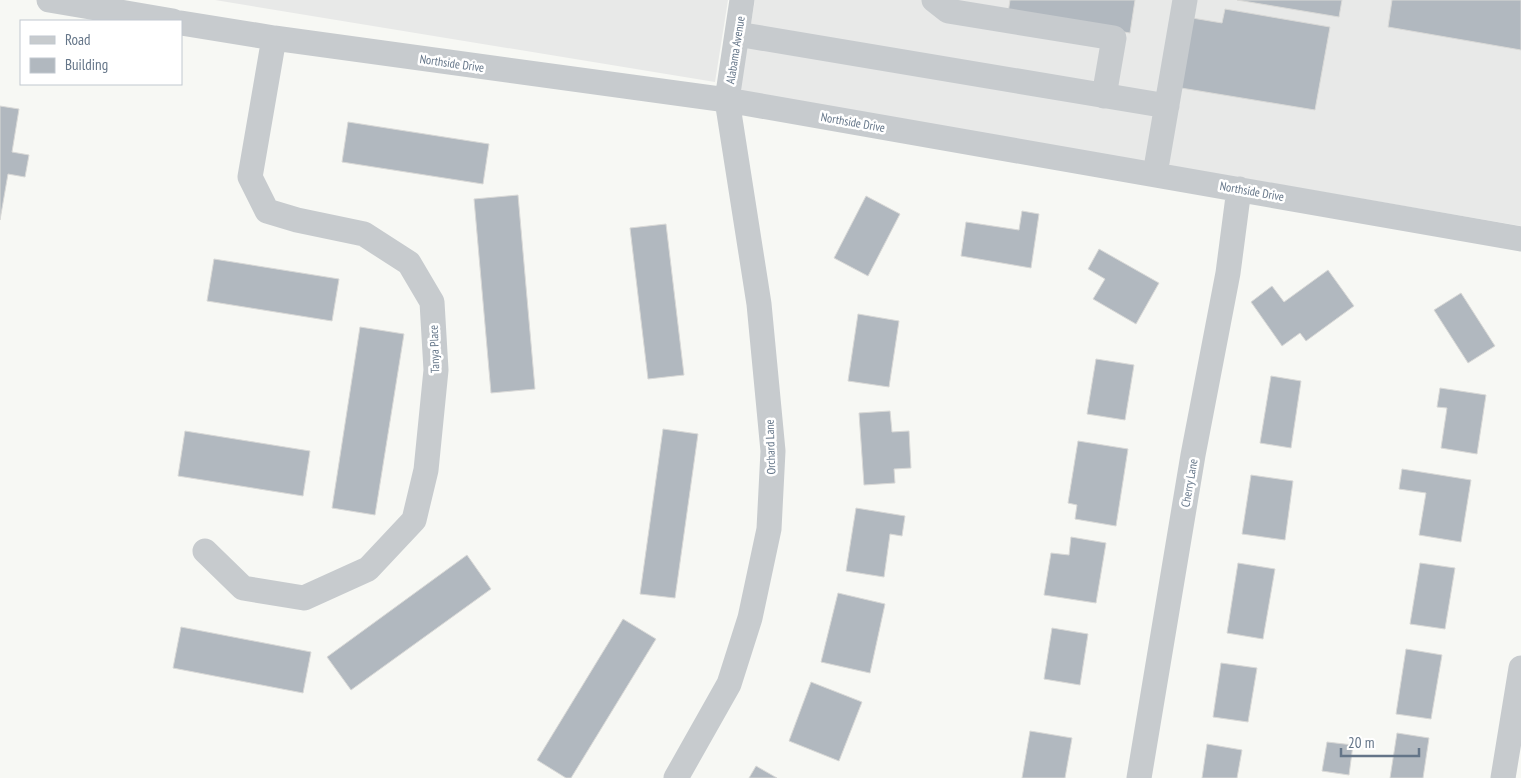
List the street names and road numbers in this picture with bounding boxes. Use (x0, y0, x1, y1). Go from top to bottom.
street label: Alabama Avenue (722, 15, 748, 85)
street label: Northside Drive (419, 51, 485, 75)
street label: Northside Drive (820, 109, 886, 135)
street label: Northside Drive (1219, 178, 1285, 204)
street label: Tanya Place (426, 325, 442, 373)
street label: Orchard Lane (762, 419, 778, 475)
street label: Cherry Lane (1177, 458, 1201, 508)

